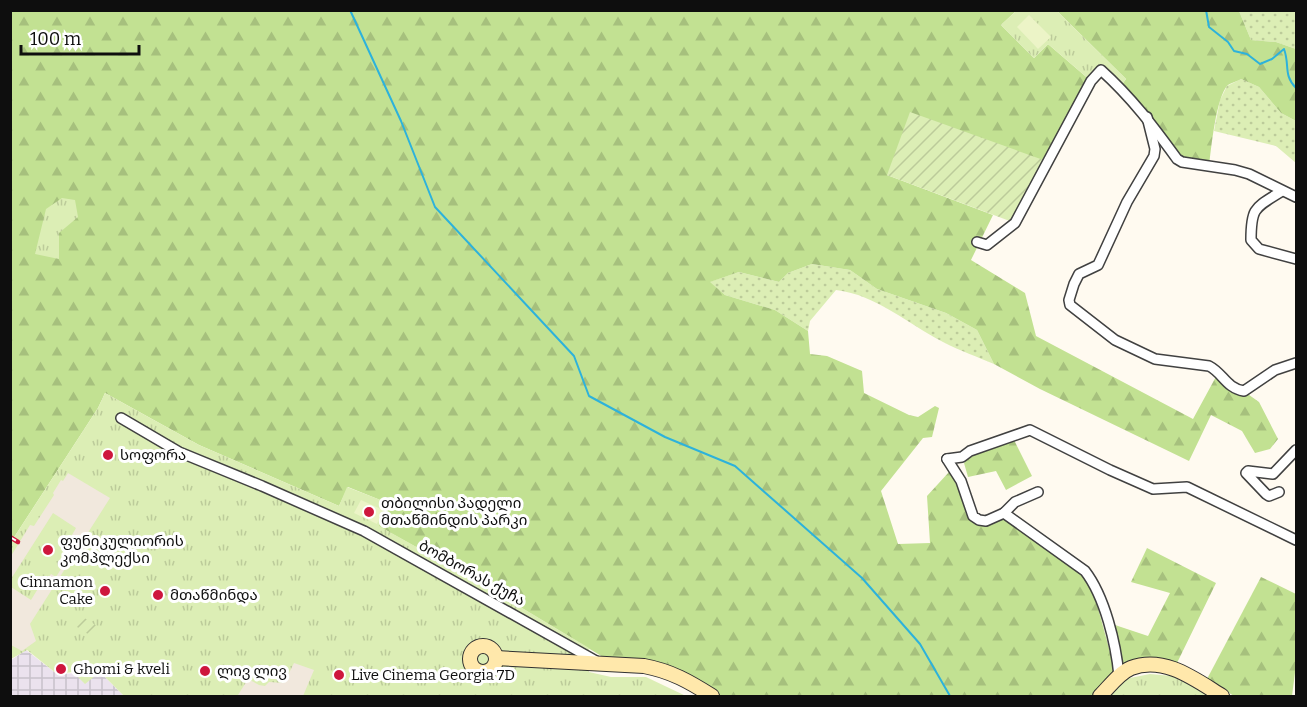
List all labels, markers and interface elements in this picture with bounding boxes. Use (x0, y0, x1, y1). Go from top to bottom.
scale bar (21, 18, 140, 56)
text: 100 m (30, 28, 81, 50)
place label: სოფორა (120, 446, 186, 464)
marker: სოფორა (101, 448, 115, 462)
place label: თბილისი პადელი მთაწმინდის პარკი (381, 494, 527, 529)
marker: თბილისი პადელი მთაწმინდის პარკი (362, 505, 376, 519)
place label: ფუნიკულიორის კომპლექსი (60, 532, 184, 567)
street label: ბომბორას ქუჩა (416, 536, 528, 610)
marker: ფუნიკულიორის კომპლექსი (41, 543, 55, 557)
place label: Cinnamon Cake (20, 573, 93, 608)
marker: Cinnamon Cake (98, 584, 112, 598)
place label: მთაწმინდა (170, 586, 258, 604)
marker: მთაწმინდა (151, 588, 165, 602)
place label: Ghomi & kveli (73, 660, 170, 678)
marker: Ghomi & kveli (54, 662, 68, 676)
place label: ლივ ლივ (217, 662, 287, 680)
marker: ლივ ლივ (198, 664, 212, 678)
place label: Live Cinema Georgia 7D (351, 666, 515, 684)
marker: Live Cinema Georgia 7D (332, 668, 346, 682)

